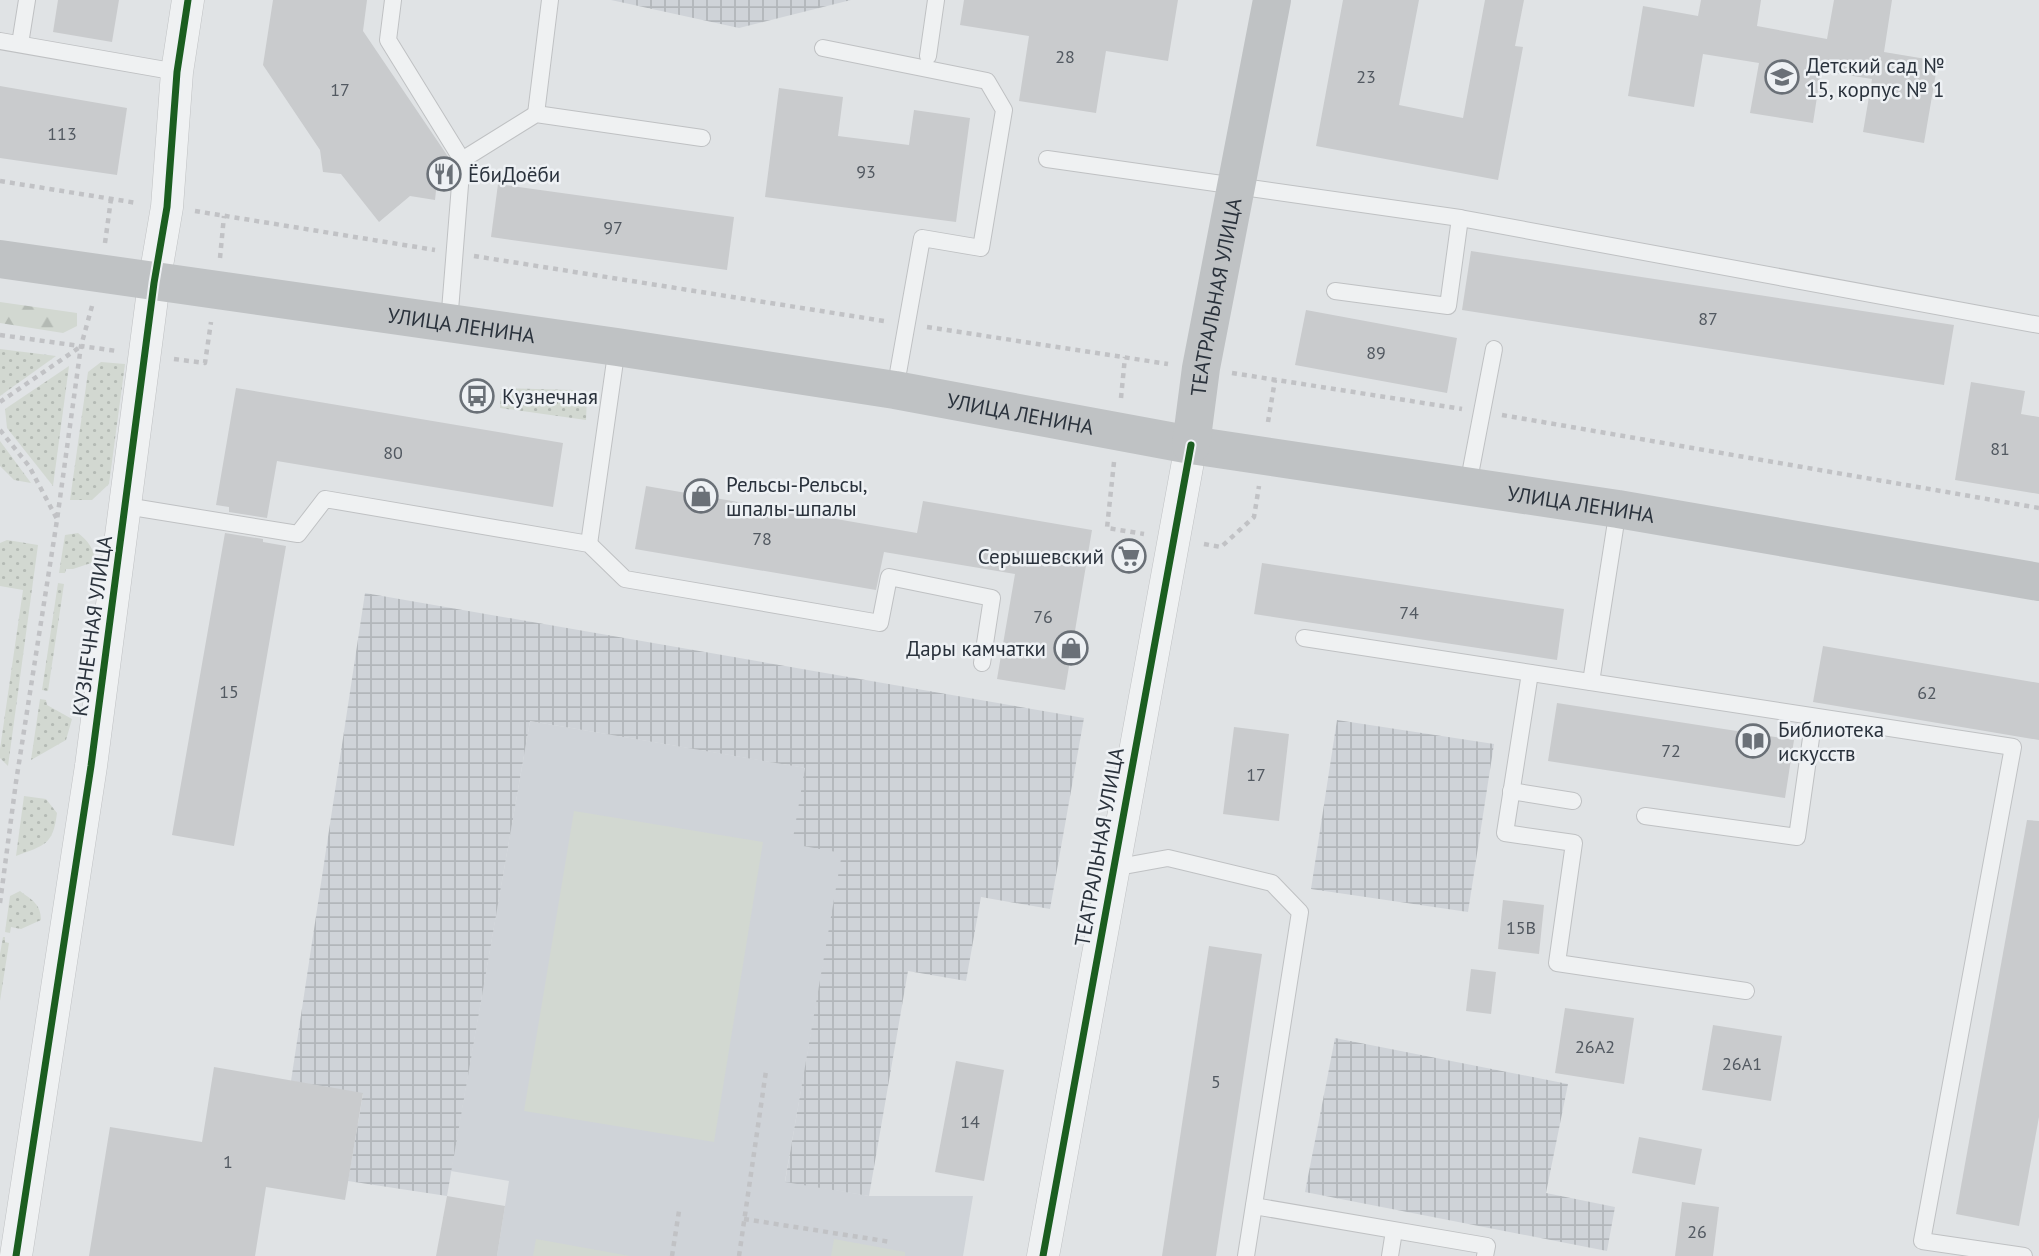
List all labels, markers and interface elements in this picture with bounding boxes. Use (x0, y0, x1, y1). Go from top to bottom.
house number: 28 (1055, 45, 1075, 68)
place label: Детский сад № 15, корпус № 1 (1806, 52, 1945, 103)
school or university icon: Детский сад № 15, корпус № 1 (1763, 58, 1801, 96)
house number: 23 (1356, 65, 1376, 88)
house number: 17 (330, 78, 350, 101)
house number: 113 (47, 122, 77, 145)
restaurant icon: ЁбиДоёби (425, 155, 463, 193)
house number: 93 (856, 160, 876, 183)
place label: ЁбиДоёби (468, 161, 560, 188)
street label: ТЕАТРАЛЬНАЯ УЛИЦА (1184, 195, 1247, 398)
house number: 97 (603, 216, 623, 239)
street label: УЛИЦА ЛЕНИНА (386, 301, 538, 349)
house number: 87 (1698, 307, 1718, 330)
house number: 89 (1366, 341, 1386, 364)
bus stop icon: Кузнечная (458, 377, 496, 415)
place label: Кузнечная (502, 383, 598, 410)
street label: УЛИЦА ЛЕНИНА (945, 386, 1097, 440)
house number: 81 (1990, 437, 2010, 460)
house number: 80 (383, 441, 403, 464)
place label: Рельсы-Рельсы, шпалы-шпалы (726, 471, 867, 522)
shop icon: Рельсы-Рельсы, шпалы-шпалы (682, 477, 720, 515)
street label: УЛИЦА ЛЕНИНА (1505, 479, 1658, 529)
house number: 78 (752, 527, 772, 550)
street label: КУЗНЕЧНАЯ УЛИЦА (66, 533, 118, 718)
supermarket icon: Серышевский (1110, 537, 1148, 575)
place label: Серышевский (978, 543, 1104, 570)
house number: 74 (1399, 601, 1419, 624)
house number: 76 (1033, 605, 1053, 628)
shop icon: Дары камчатки (1052, 629, 1090, 667)
place label: Дары камчатки (906, 635, 1046, 662)
house number: 15 (219, 680, 239, 703)
house number: 62 (1917, 681, 1937, 704)
place label: Библиотека искусств (1778, 716, 1884, 767)
library icon: Библиотека искусств (1734, 722, 1772, 760)
house number: 72 (1661, 739, 1681, 762)
street label: ТЕАТРАЛЬНАЯ УЛИЦА (1068, 745, 1130, 948)
house number: 17 (1246, 763, 1266, 786)
house number: 15В (1506, 916, 1536, 939)
house number: 26А2 (1575, 1035, 1615, 1058)
house number: 26А1 (1722, 1052, 1762, 1075)
house number: 5 (1211, 1070, 1221, 1093)
house number: 14 (960, 1110, 980, 1133)
house number: 1 (223, 1150, 233, 1173)
house number: 26 (1687, 1220, 1707, 1243)

